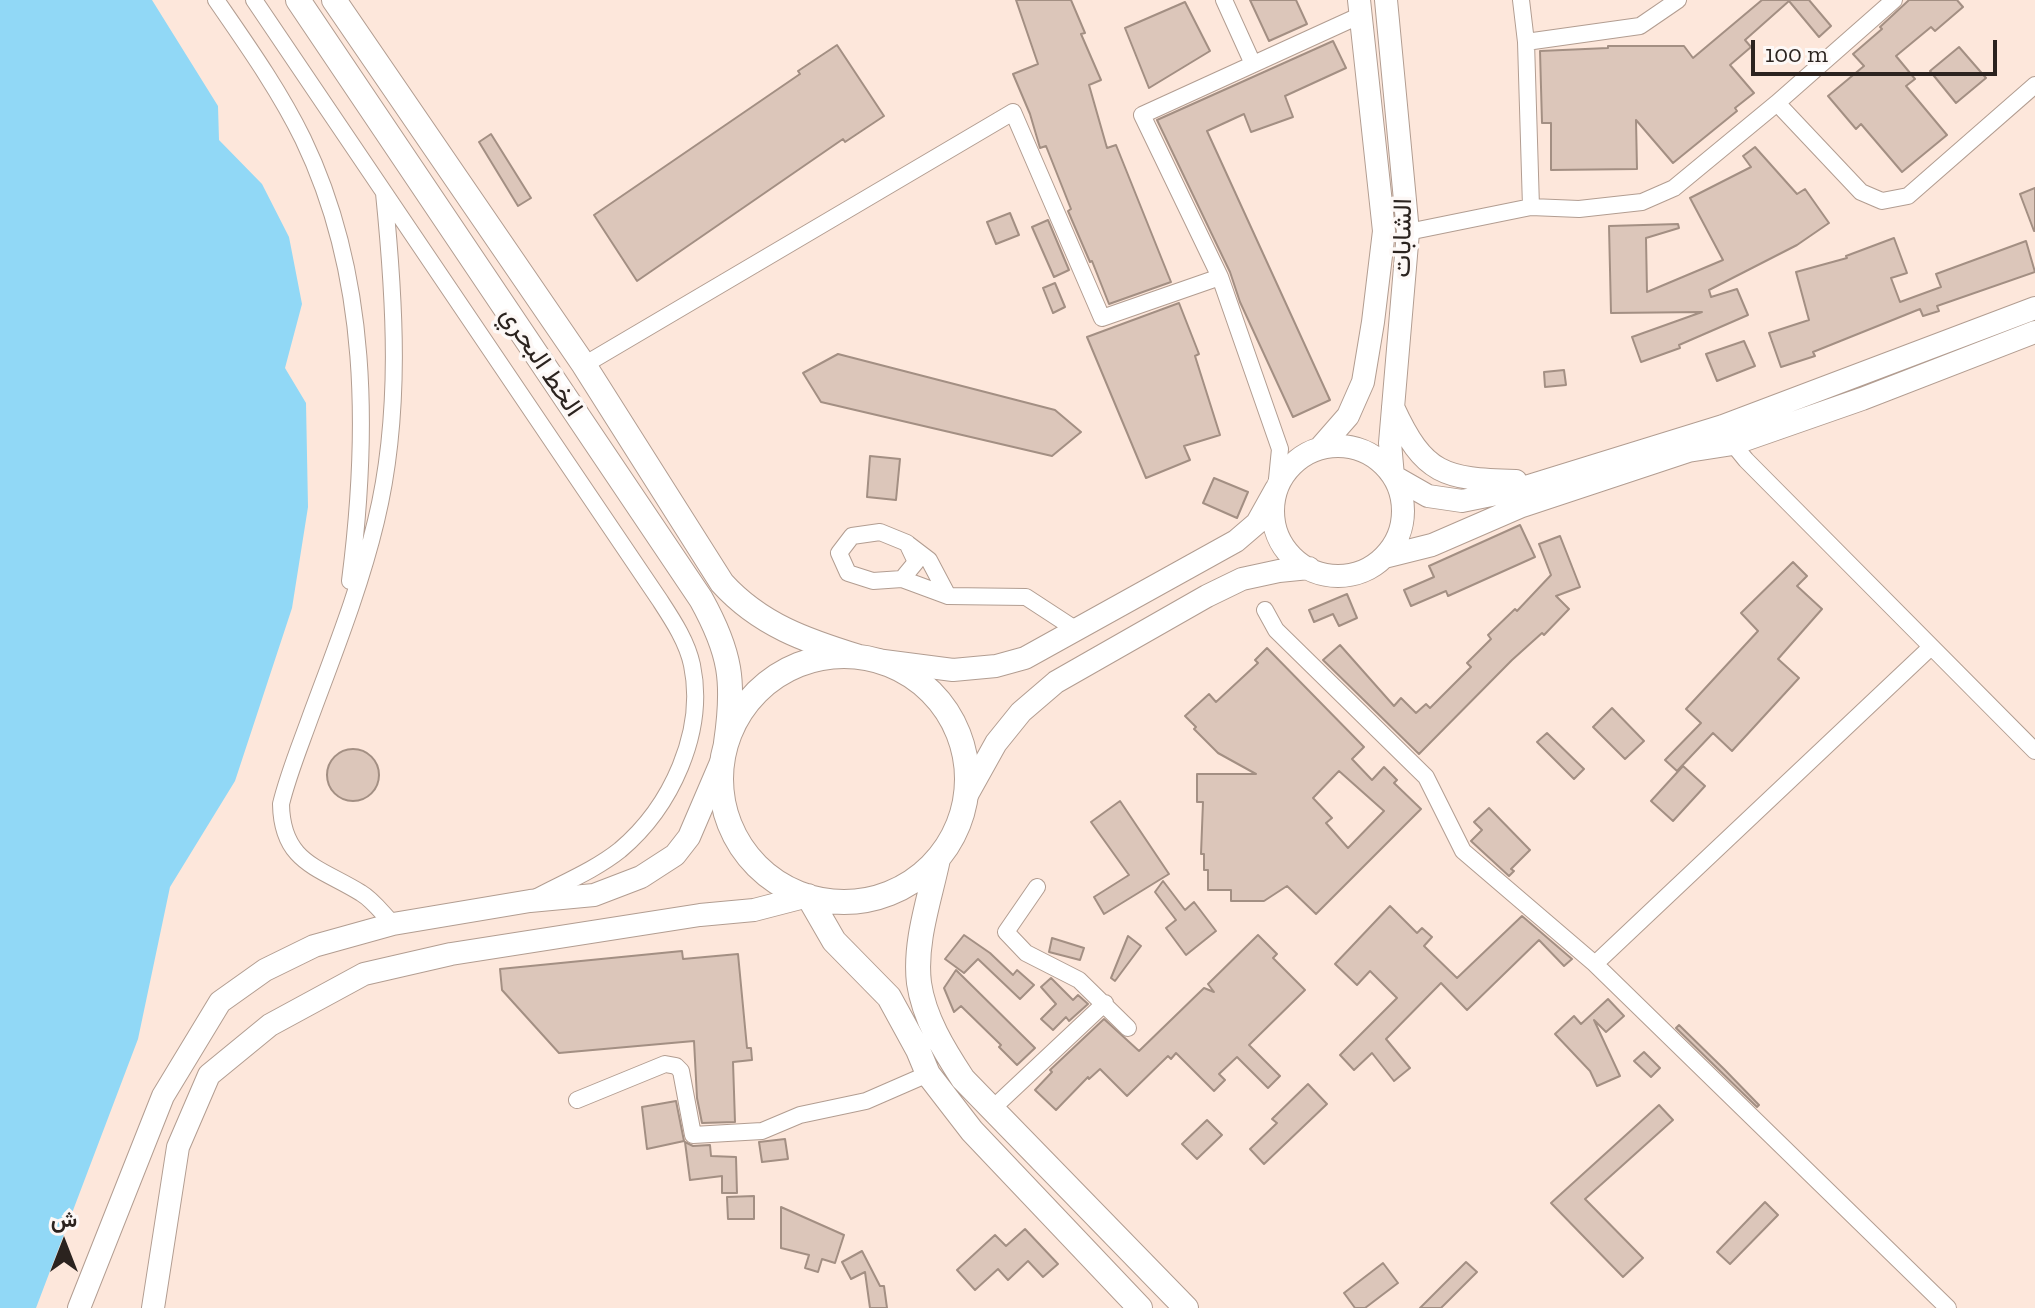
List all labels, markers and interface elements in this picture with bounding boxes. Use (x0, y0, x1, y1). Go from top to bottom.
scale bar (1755, 24, 2001, 74)
text: 100 m (1765, 39, 1828, 68)
street label: الشابات (1387, 198, 1419, 278)
street label: الخط البحري (493, 301, 589, 423)
north arrow (24, 1204, 104, 1284)
text: ش (51, 1206, 77, 1233)

